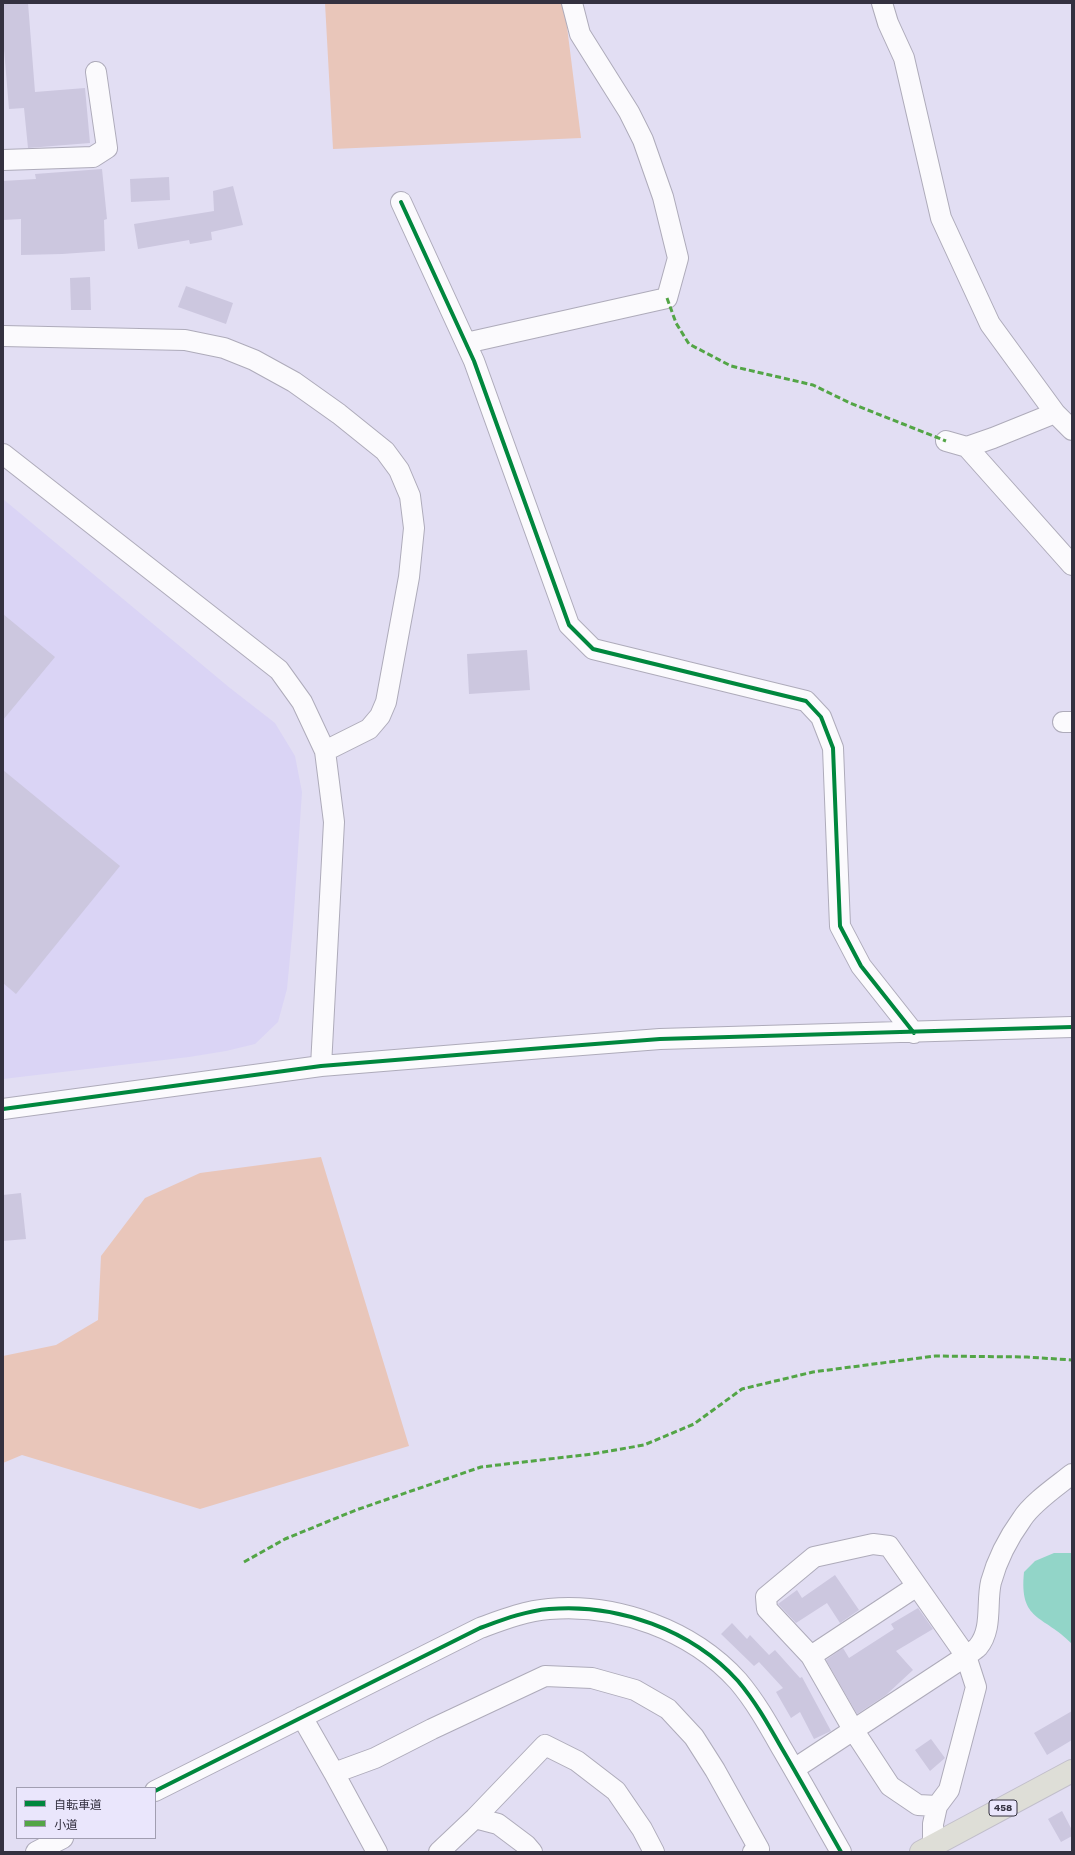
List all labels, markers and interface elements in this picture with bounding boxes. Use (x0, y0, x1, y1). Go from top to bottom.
legend (16, 1787, 156, 1839)
text: 自転車道 (54, 1798, 102, 1812)
road number: 458 (989, 1800, 1017, 1816)
text: 小道 (54, 1818, 78, 1832)

